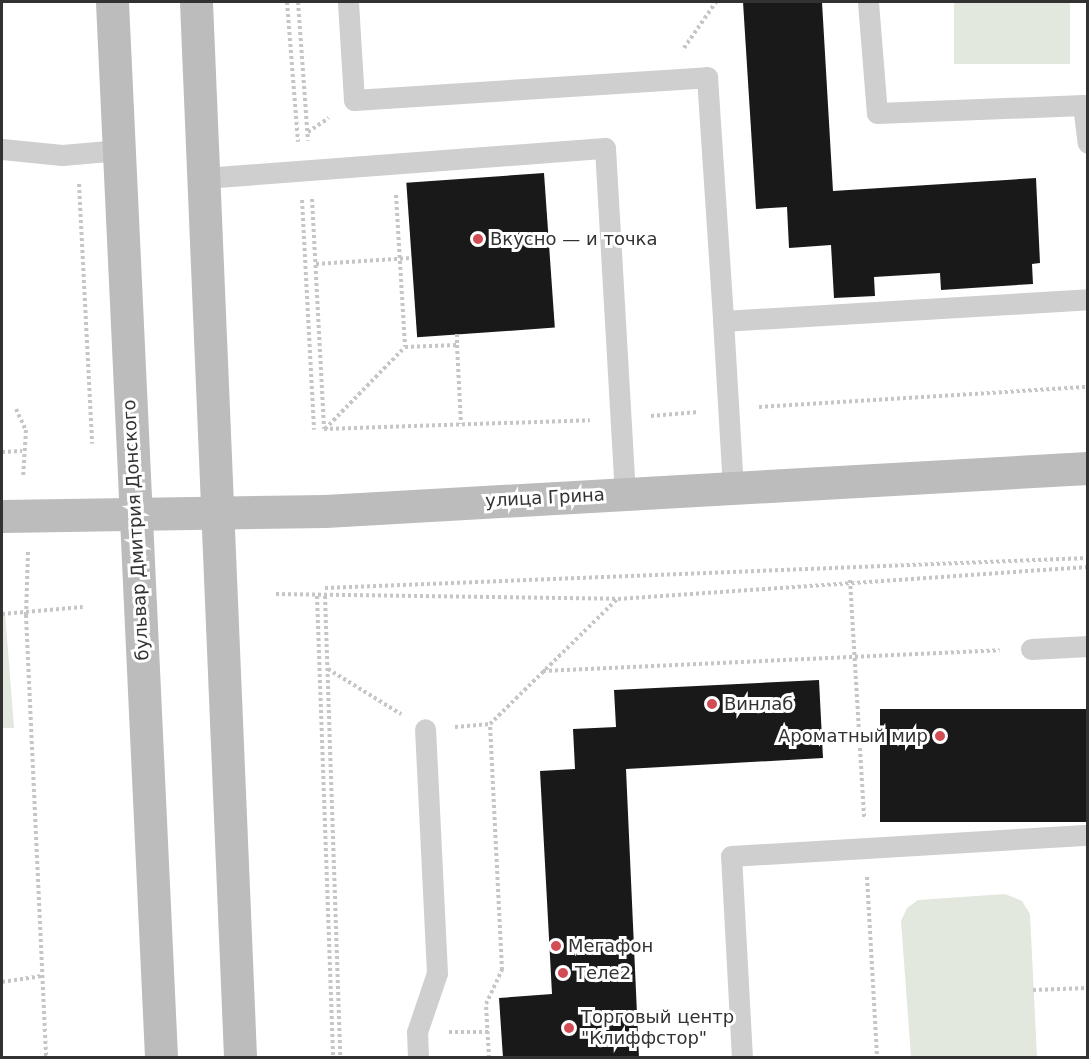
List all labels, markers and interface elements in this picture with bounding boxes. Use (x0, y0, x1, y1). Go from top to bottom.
place label: Вкусно — и точка (490, 228, 657, 250)
marker: Вкусно — и точка (471, 232, 485, 246)
street label: бульвар Дмитрия Донского (118, 399, 154, 661)
street label: улица Грина (485, 484, 605, 512)
place label: Винлаб (724, 693, 793, 715)
marker: Винлаб (705, 697, 719, 711)
place label: Ароматный мир (778, 725, 928, 747)
marker: Ароматный мир (933, 729, 947, 743)
place label: Мегафон (568, 935, 653, 957)
marker: Мегафон (549, 939, 563, 953)
place label: Теле2 (575, 962, 631, 984)
marker: Теле2 (556, 966, 570, 980)
place label: Торговый центр "Клиффстор" (581, 1007, 734, 1050)
marker: Торговый центр "Клиффстор" (562, 1021, 576, 1035)

